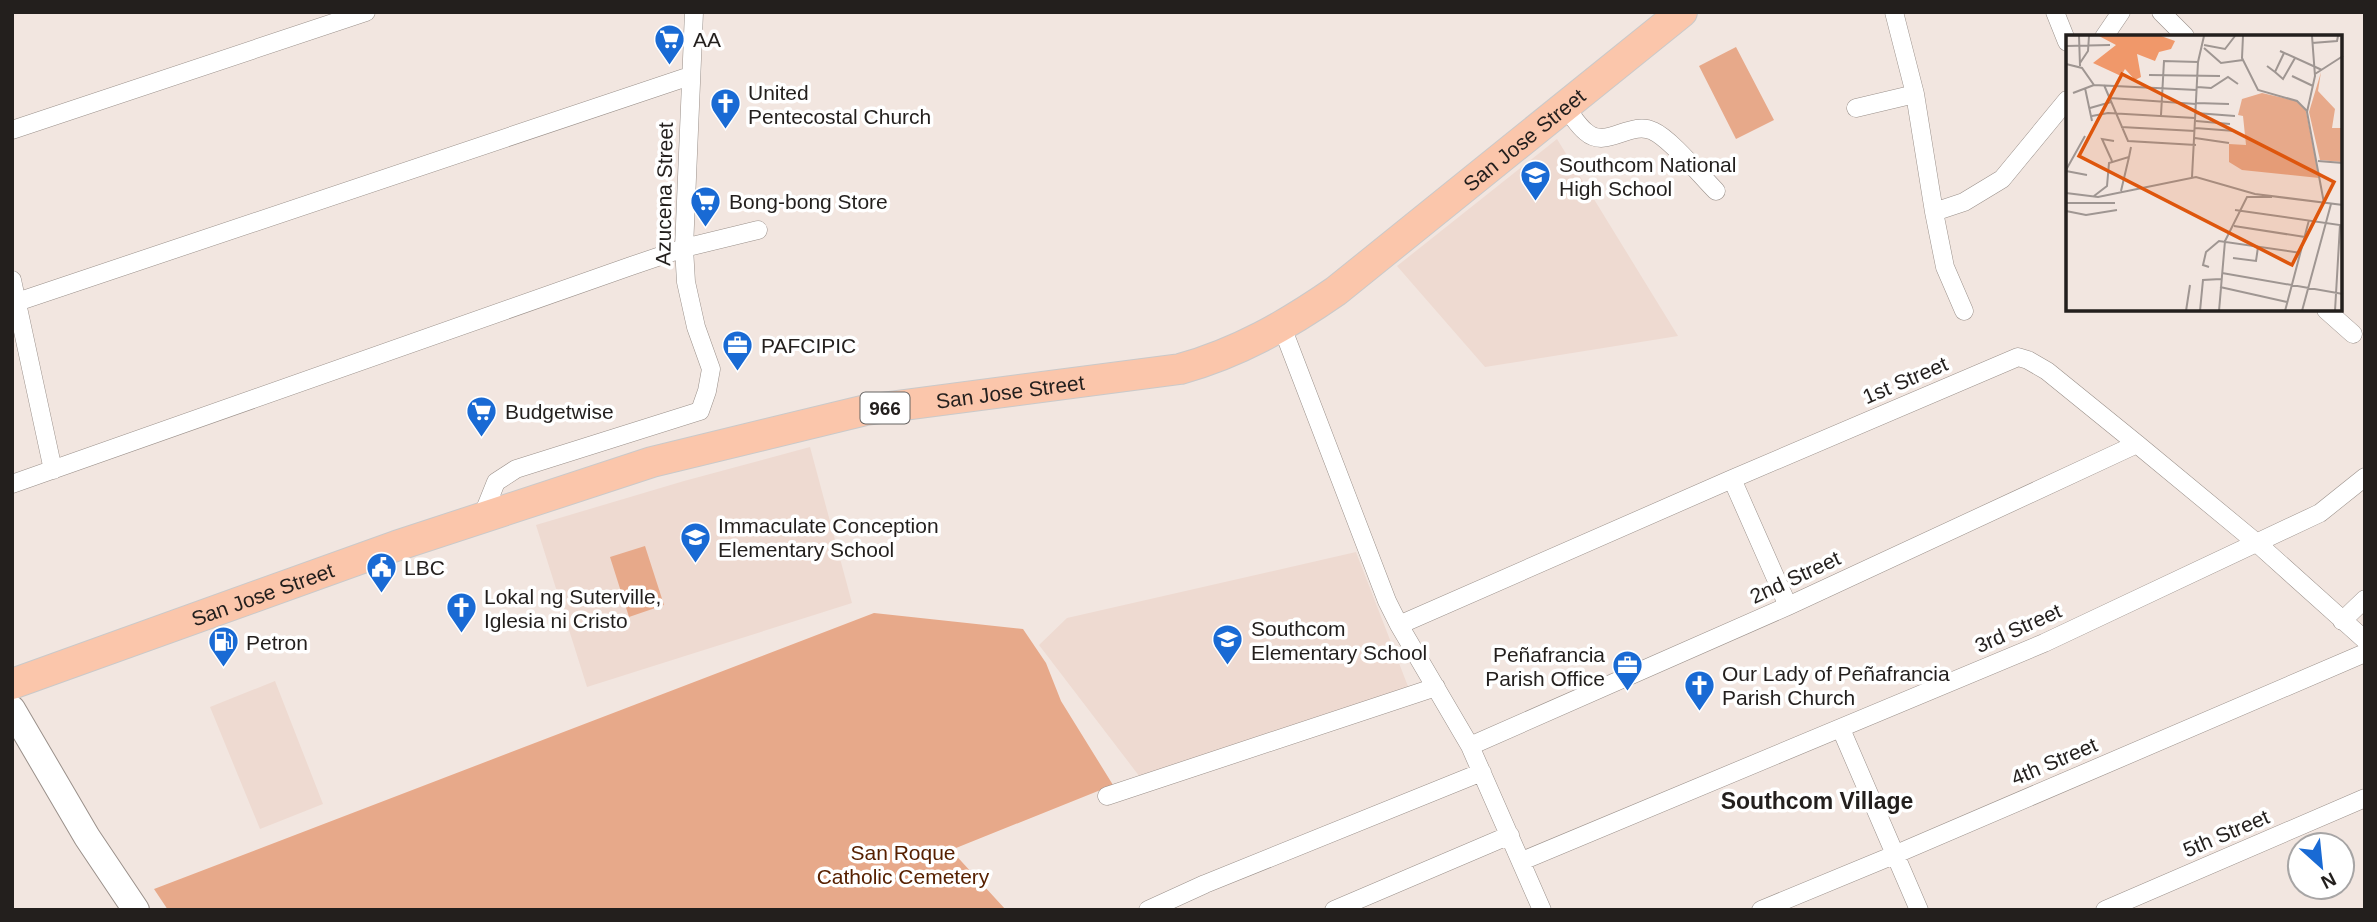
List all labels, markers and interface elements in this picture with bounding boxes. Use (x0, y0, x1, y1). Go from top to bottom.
supermarket icon: AA (653, 22, 687, 66)
place label: AA (693, 28, 721, 51)
inset map (2066, 35, 2342, 312)
place label: United Pentecostal Church (748, 81, 931, 128)
street label: San Jose Street (1458, 84, 1589, 195)
church icon: United Pentecostal Church (708, 87, 742, 131)
street label: Azucena Street (651, 122, 677, 266)
place label: Southcom National High School (1559, 153, 1736, 200)
school or university icon: Southcom National High School (1519, 159, 1553, 203)
supermarket icon: Bong-bong Store (689, 184, 723, 228)
place label: Bong-bong Store (729, 190, 888, 213)
office icon: PAFCIPIC (721, 328, 755, 372)
place label: PAFCIPIC (761, 334, 856, 357)
street label: 1st Street (1859, 352, 1951, 408)
street label: San Jose Street (934, 370, 1086, 412)
road number: 966 (860, 392, 910, 424)
supermarket icon: Budgetwise (465, 394, 499, 438)
place label: Budgetwise (505, 400, 614, 423)
place label: Immaculate Conception Elementary School (718, 514, 939, 561)
school or university icon: Immaculate Conception Elementary School (678, 520, 712, 564)
street label: 2nd Street (1746, 546, 1844, 608)
public building icon: LBC (364, 550, 398, 594)
place label: LBC (404, 556, 445, 579)
street label: San Jose Street (188, 558, 337, 630)
place label: Lokal ng Suterville, Iglesia ni Cristo (484, 585, 661, 632)
church icon: Lokal ng Suterville, Iglesia ni Cristo (444, 591, 478, 635)
street label: 3rd Street (1971, 599, 2065, 657)
place label: Southcom Elementary School (1251, 617, 1427, 664)
school or university icon: Southcom Elementary School (1211, 623, 1245, 667)
fuel station icon: Petron (206, 625, 240, 669)
place label: Petron (246, 631, 308, 654)
place label: Peñafrancia Parish Office (1485, 643, 1605, 690)
office icon: Peñafrancia Parish Office (1611, 649, 1645, 693)
place label: Our Lady of Peñafrancia Parish Church (1722, 662, 1950, 709)
church icon: Our Lady of Peñafrancia Parish Church (1682, 668, 1716, 712)
street label: 4th Street (2008, 733, 2101, 789)
district label: Southcom Village (1721, 788, 1913, 814)
street label: 5th Street (2180, 805, 2273, 861)
north arrow (2286, 831, 2356, 901)
park label: San Roque Catholic Cemetery (817, 841, 990, 888)
text: N (2318, 868, 2339, 893)

